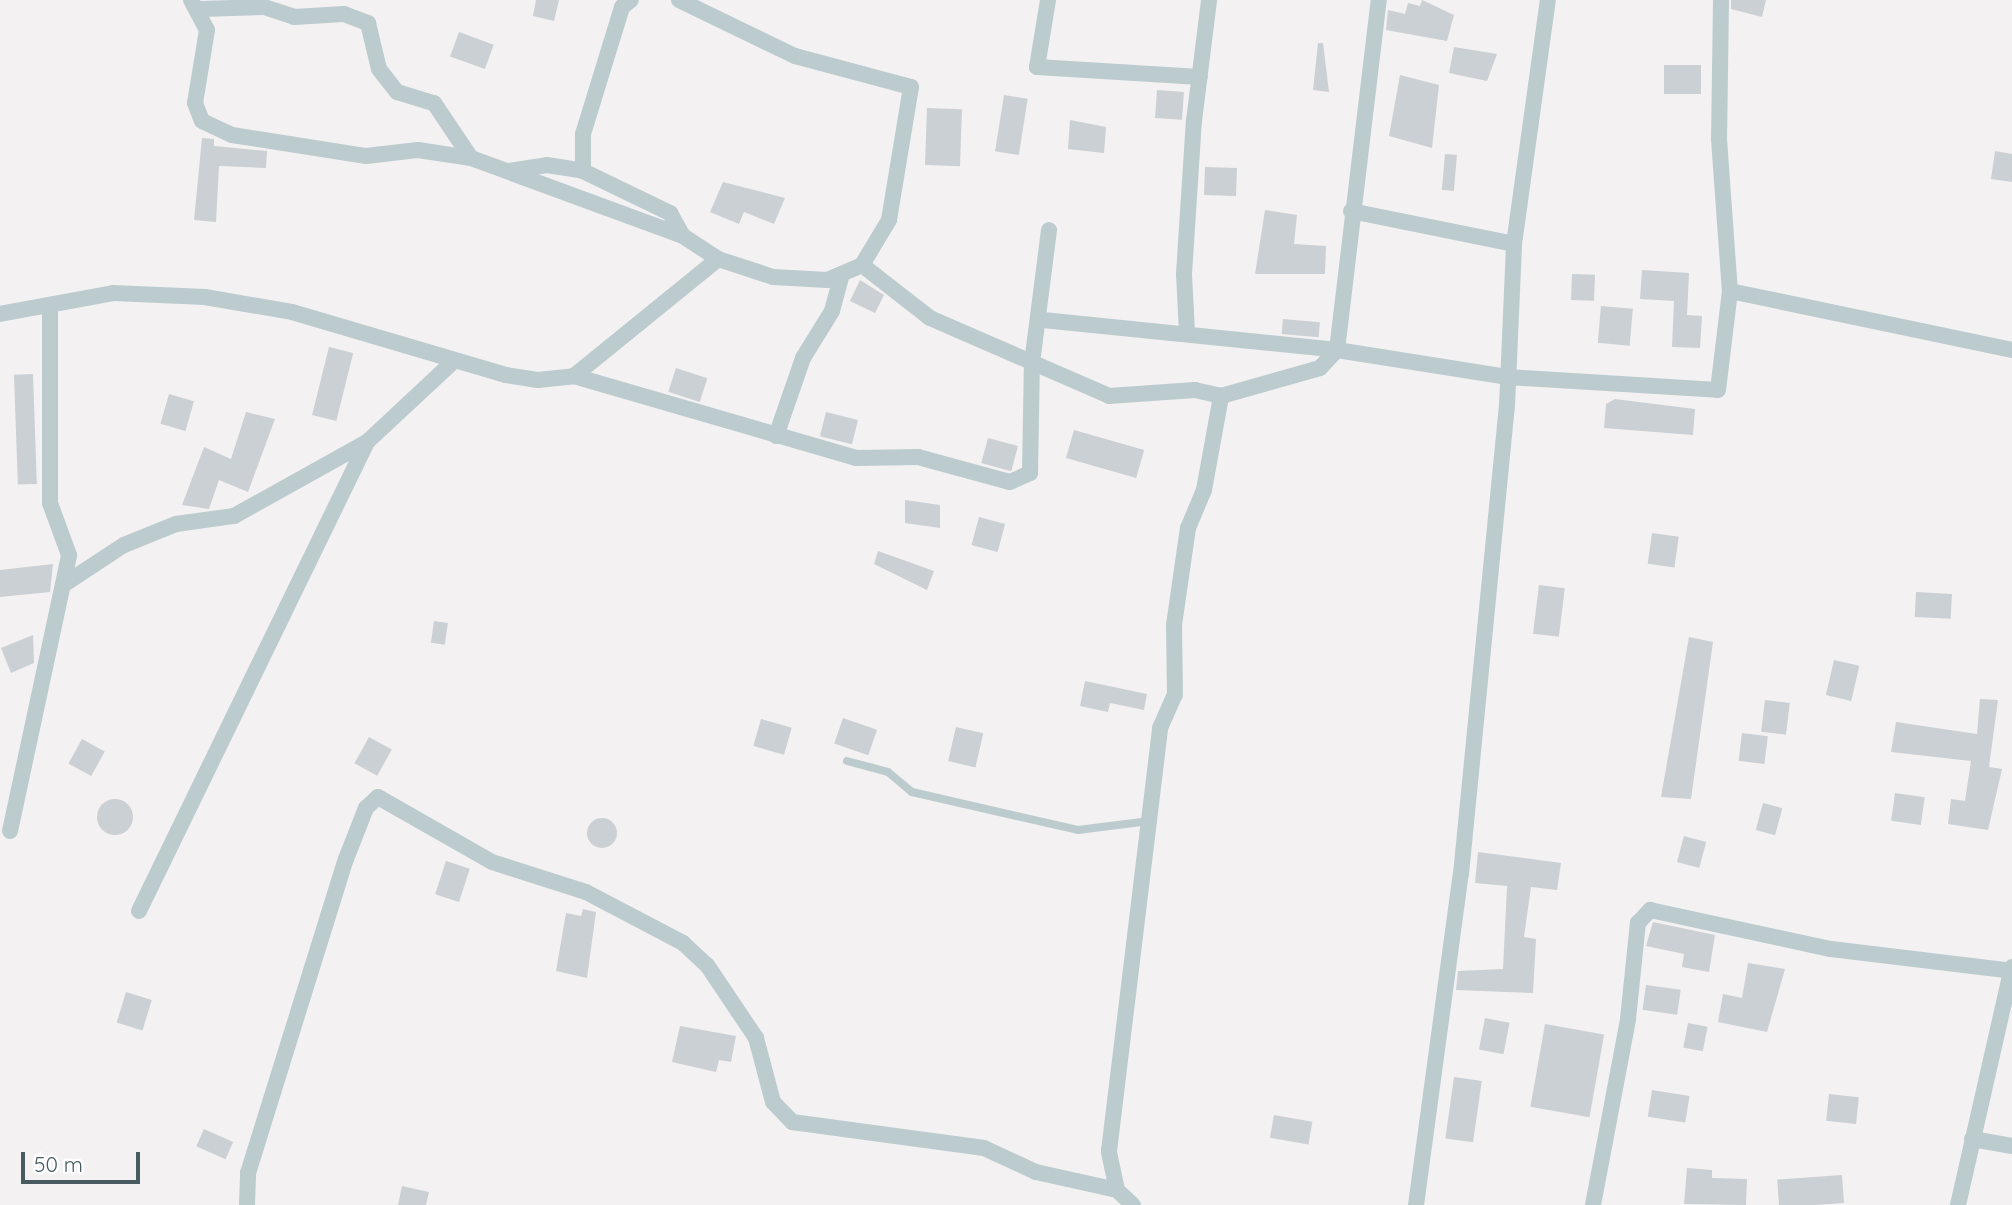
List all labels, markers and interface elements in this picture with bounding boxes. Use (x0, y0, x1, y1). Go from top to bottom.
scale bar (24, 1138, 144, 1182)
text: 50 m (34, 1151, 83, 1177)

